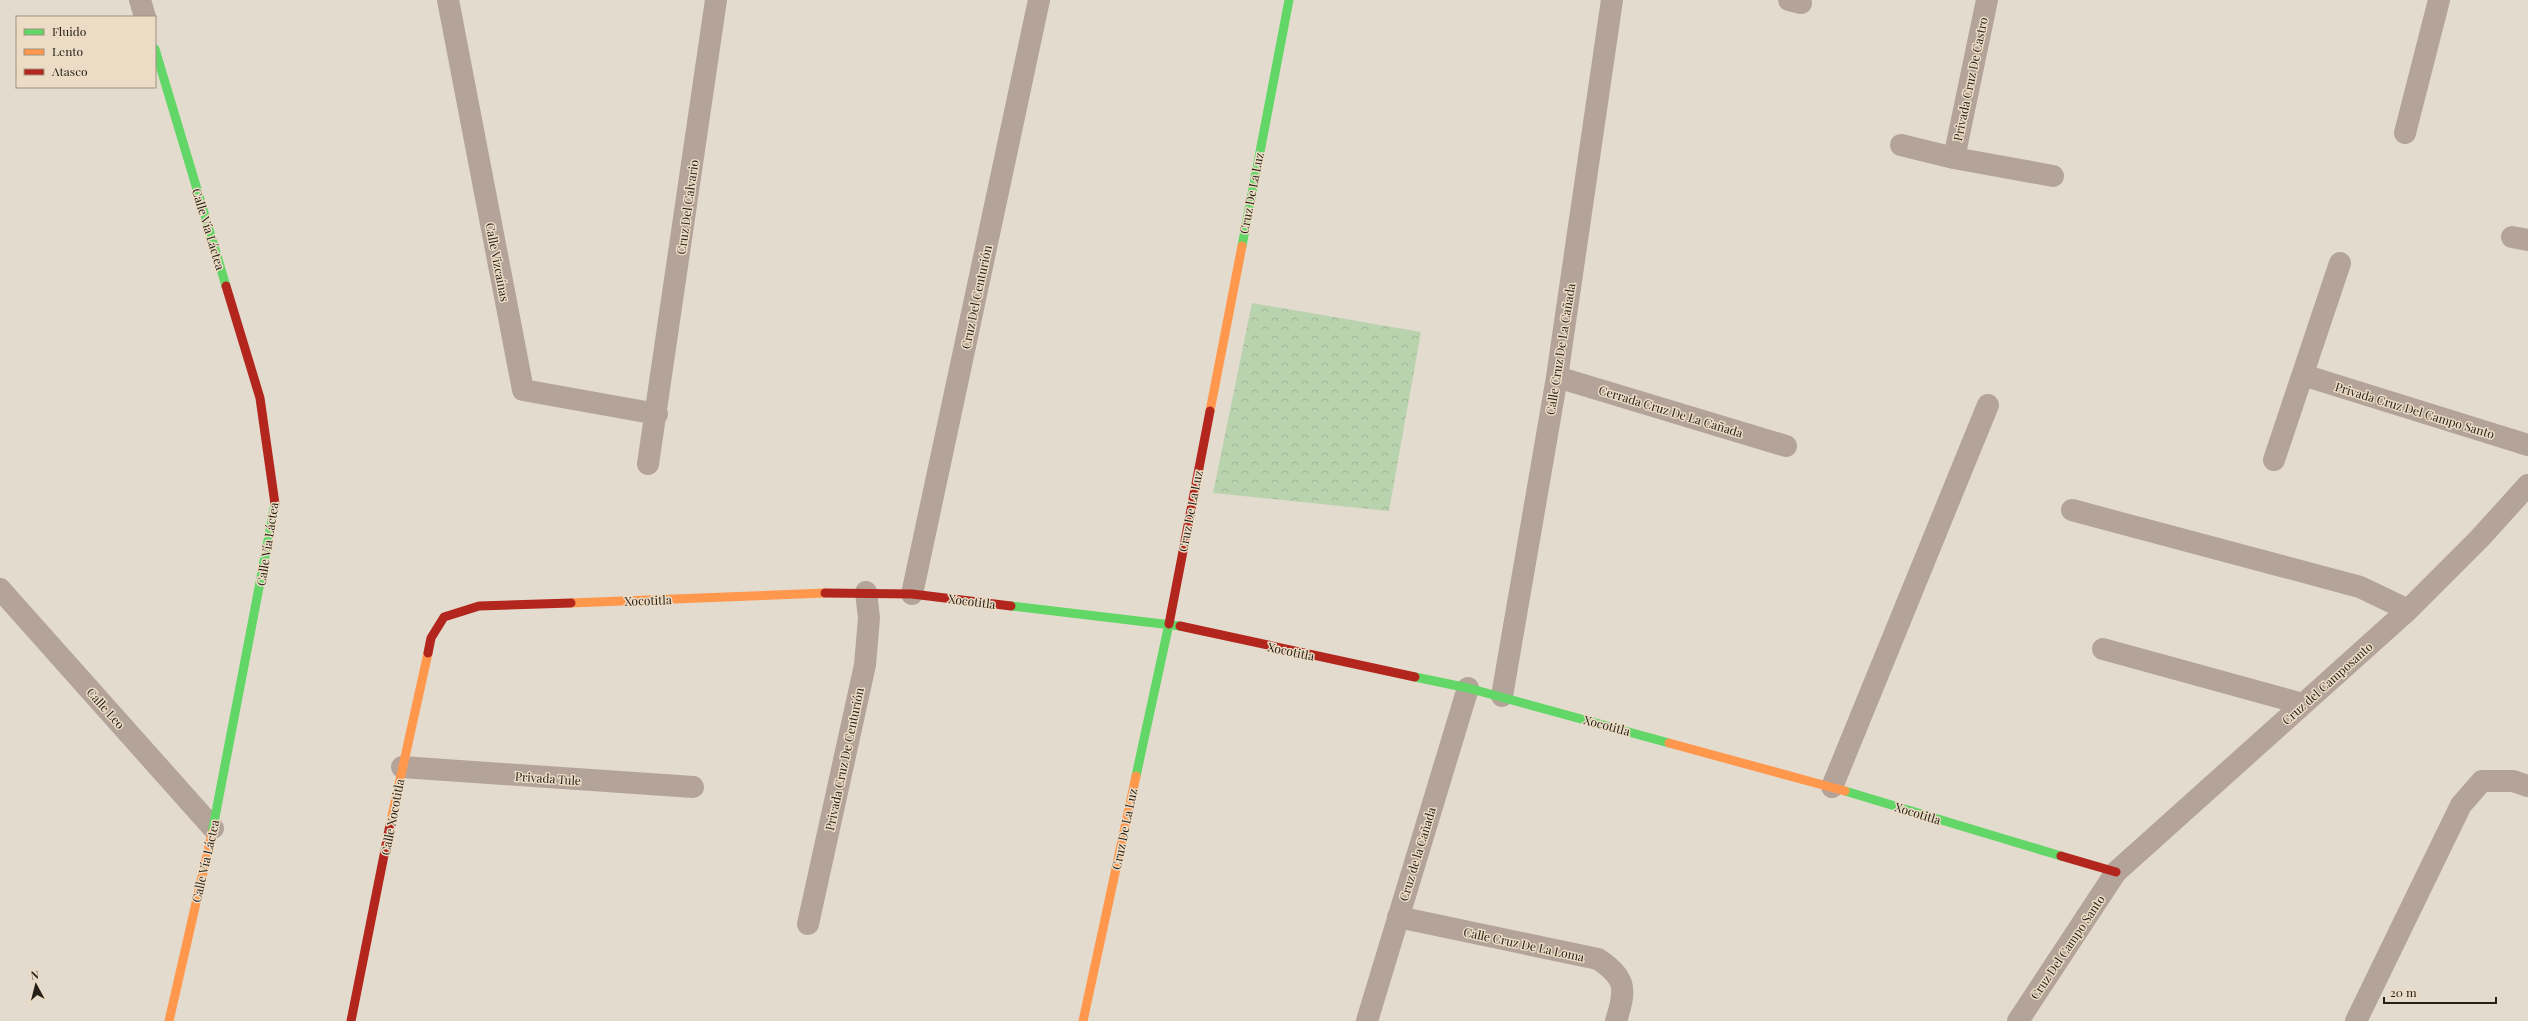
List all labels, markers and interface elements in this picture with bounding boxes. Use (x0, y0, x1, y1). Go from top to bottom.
street label: Privada Cruz De Castro (1949, 15, 1991, 142)
legend (16, 16, 156, 88)
text: Fluido (52, 23, 87, 39)
text: Lento (52, 43, 84, 59)
text: Atasco (51, 63, 88, 79)
street label: Cruz De La Luz (1235, 151, 1267, 235)
street label: Cruz Del Calvario (672, 158, 702, 255)
street label: Calle Vía Láctea (189, 186, 229, 272)
street label: Calle Vizcaínas (483, 221, 513, 303)
street label: Cruz Del Centurión (957, 244, 995, 350)
street label: Calle Cruz De La Cañada (1542, 282, 1578, 416)
street label: Privada Cruz Del Campo Santo (2333, 378, 2497, 442)
street label: Cerrada Cruz De La Cañada (1597, 381, 1745, 441)
street label: Cruz De La Luz (1174, 469, 1206, 553)
street label: Calle Vía Láctea (252, 501, 282, 587)
street label: Xocotitla (947, 590, 997, 612)
street label: Xocotitla (624, 591, 672, 609)
street label: Xocotitla (1266, 638, 1316, 664)
street label: Cruz del Camposanto (2278, 638, 2376, 728)
street label: Calle Leo (83, 684, 129, 732)
street label: Privada Cruz De Centurión (821, 686, 867, 832)
street label: Xocotitla (1582, 711, 1632, 739)
street label: Privada Tule (514, 768, 582, 788)
street label: Calle Xocotitla (377, 777, 407, 857)
street label: Cruz De La Luz (1108, 787, 1140, 871)
street label: Xocotitla (1893, 798, 1943, 828)
street label: Cruz de la Cañada (1395, 805, 1439, 903)
street label: Calle Vía Láctea (188, 818, 222, 904)
street label: Cruz Del Campo Santo (2026, 891, 2108, 1002)
street label: Calle Cruz De La Loma (1462, 923, 1586, 965)
north arrow (16, 965, 56, 1005)
text: N (30, 967, 40, 983)
scale bar (2384, 979, 2496, 1005)
text: 20 m (2390, 984, 2417, 1000)

